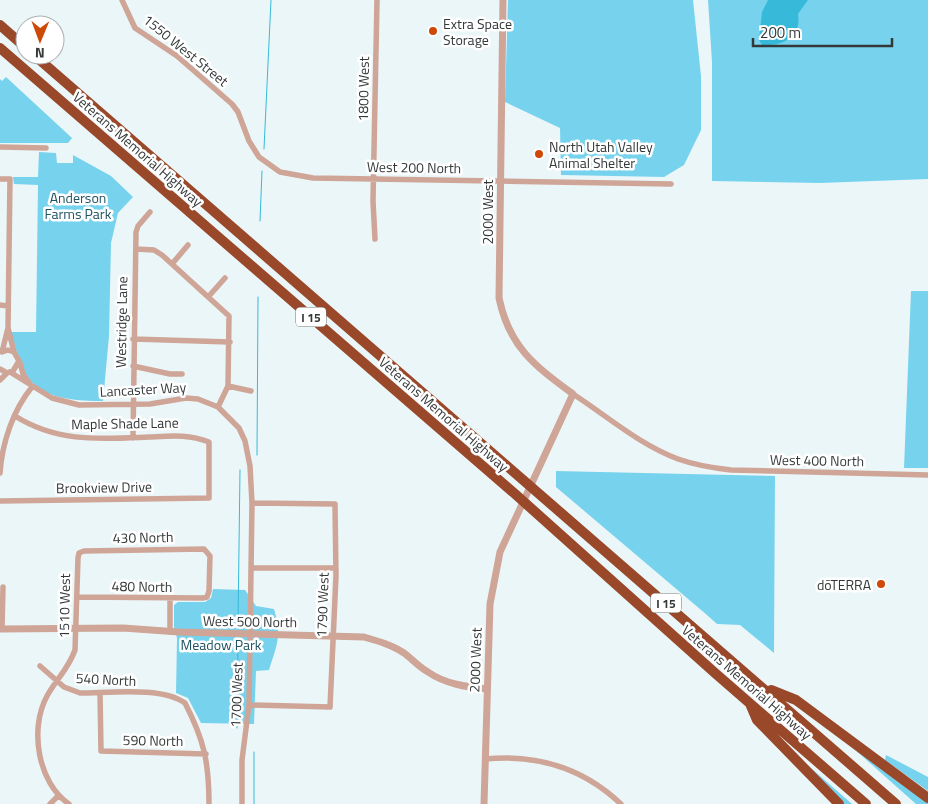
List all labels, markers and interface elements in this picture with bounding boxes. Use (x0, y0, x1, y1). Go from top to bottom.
street label: 1550 West Street (139, 9, 233, 91)
place label: Extra Space Storage (443, 13, 512, 50)
north arrow (15, 15, 65, 65)
scale bar (753, 15, 892, 47)
text: 200 m (760, 21, 801, 44)
marker: Extra Space Storage (427, 25, 439, 37)
text: N (35, 43, 45, 64)
street label: 1800 West (352, 56, 374, 122)
street label: Veterans Memorial Highway (68, 87, 208, 212)
place label: North Utah Valley Animal Shelter (549, 136, 653, 173)
marker: North Utah Valley Animal Shelter (533, 148, 545, 160)
street label: West 200 North (367, 156, 461, 178)
street label: 2000 West (477, 179, 498, 245)
park label: Anderson Farms Park (45, 187, 112, 224)
street label: Westridge Lane (110, 276, 132, 368)
road number: I 15 (296, 308, 326, 326)
street label: Veterans Memorial Highway (374, 352, 514, 477)
street label: Lancaster Way (99, 376, 187, 402)
street label: Maple Shade Lane (71, 412, 179, 434)
street label: West 400 North (770, 449, 864, 471)
street label: Brookview Drive (56, 476, 152, 498)
street label: 430 North (112, 526, 174, 548)
street label: 1790 West (310, 572, 334, 638)
street label: 1510 West (53, 573, 75, 639)
place label: dōTERRA (817, 574, 872, 595)
street label: 480 North (111, 575, 173, 597)
marker: dōTERRA (875, 578, 887, 590)
road number: I 15 (651, 594, 681, 612)
street label: West 500 North (203, 610, 297, 632)
street label: Veterans Memorial Highway (677, 620, 817, 745)
street label: 2000 West (463, 627, 487, 693)
park label: Meadow Park (180, 634, 262, 655)
street label: 1700 West (224, 662, 248, 728)
street label: 540 North (75, 667, 137, 691)
street label: 590 North (122, 729, 184, 751)

